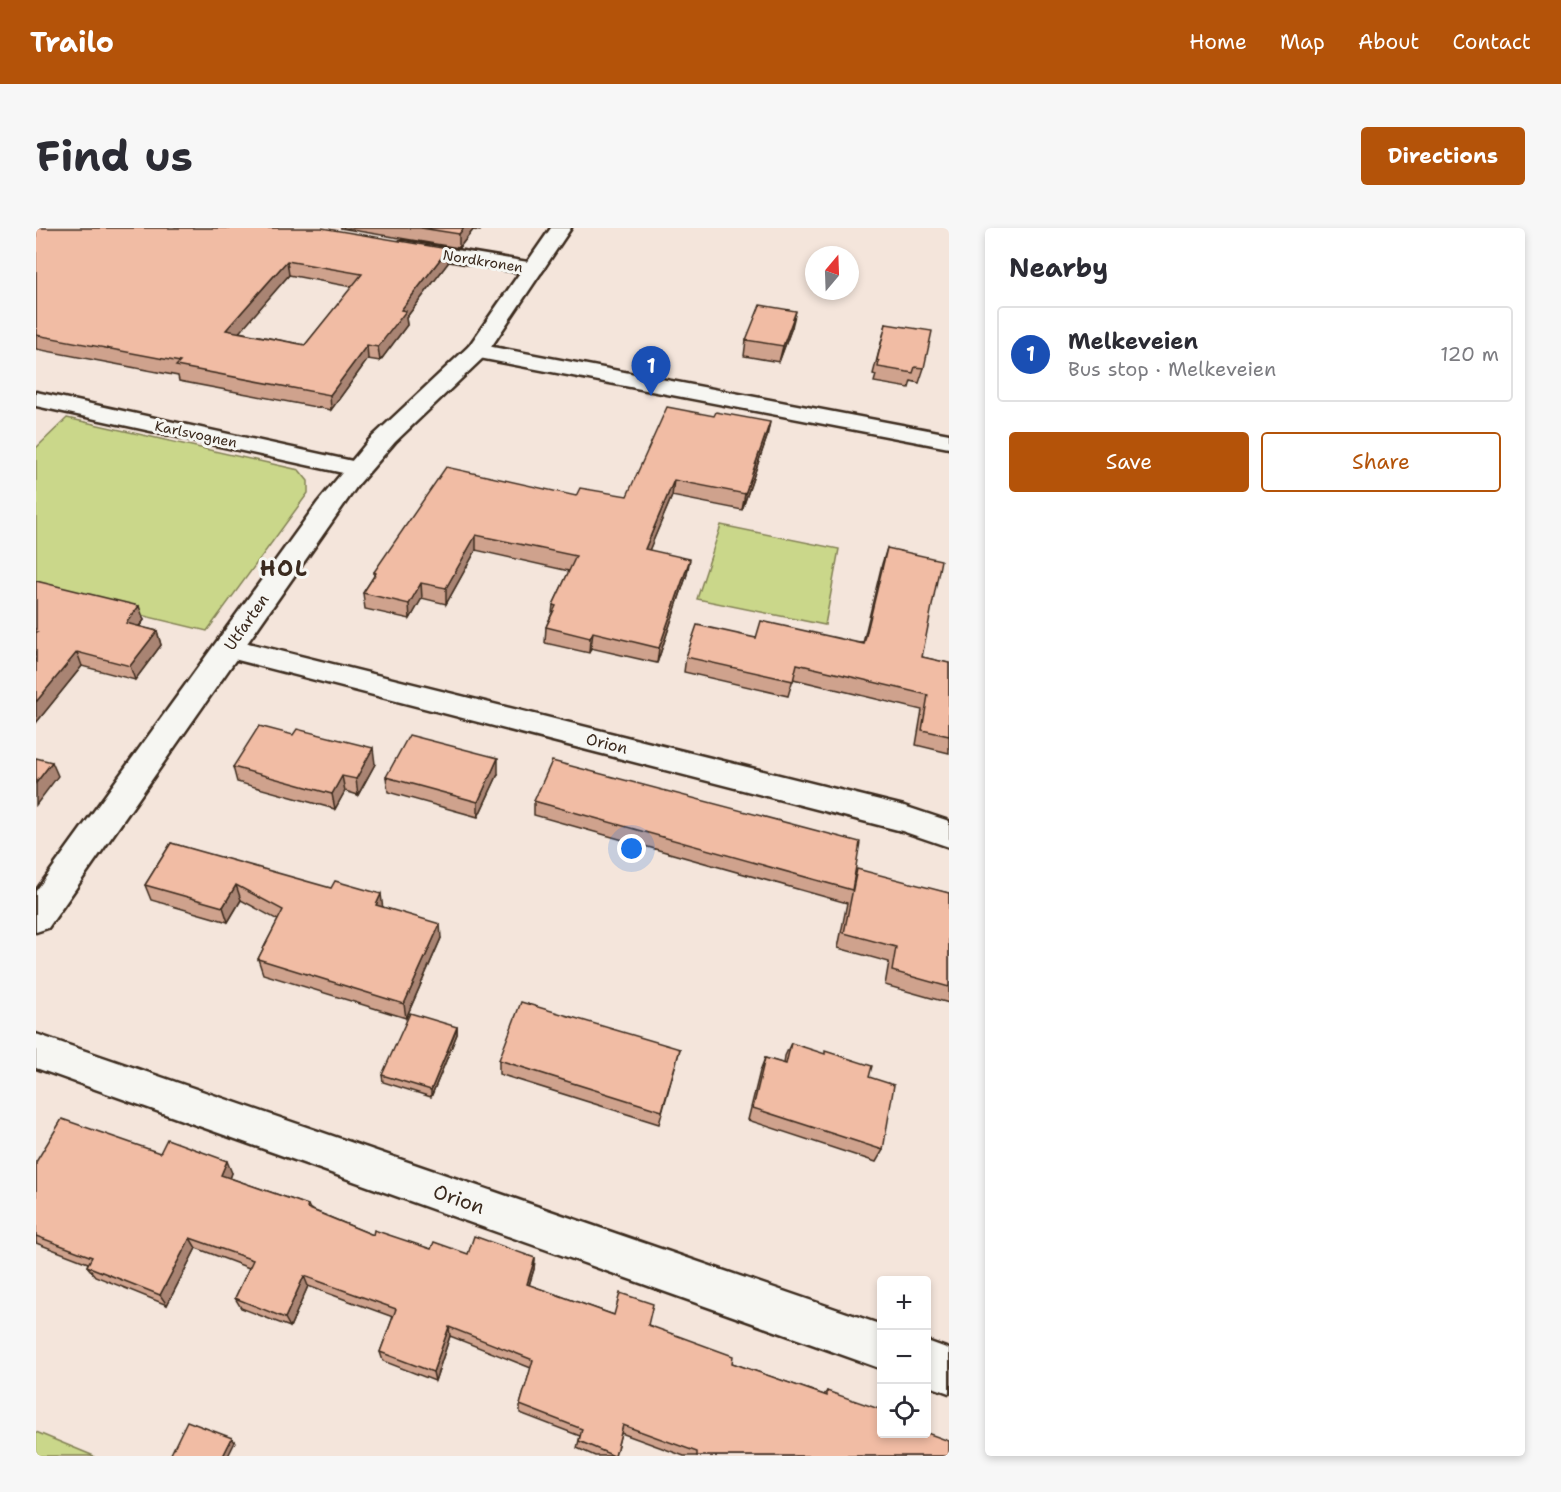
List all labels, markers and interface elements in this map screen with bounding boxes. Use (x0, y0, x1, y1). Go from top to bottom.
text: Trailo (30, 23, 114, 61)
text: Home (1189, 28, 1247, 56)
text: Map (1280, 28, 1325, 56)
text: About (1358, 28, 1419, 56)
text: Contact (1452, 28, 1531, 56)
button: Directions (1361, 127, 1525, 185)
text: Find us (36, 128, 193, 184)
street label: Nordkronen (442, 246, 525, 276)
north arrow (805, 246, 859, 300)
text: Nearby (1009, 250, 1108, 285)
text: Melkeveien (1068, 327, 1198, 356)
text: 1 (1026, 341, 1035, 367)
text: 120 m (1440, 341, 1499, 367)
pin: 1 (632, 346, 670, 396)
text: Bus stop · Melkeveien (1068, 356, 1276, 382)
street label: Karlsvognen (153, 417, 239, 452)
button: Save (1009, 432, 1249, 492)
button: Share (1261, 432, 1501, 492)
district label: HOL (260, 554, 308, 583)
street label: Utfarten (219, 590, 274, 655)
street label: Orion (584, 728, 630, 759)
your location (617, 834, 646, 863)
street label: Orion (430, 1178, 488, 1220)
map controls (877, 1276, 931, 1438)
button: + (877, 1276, 931, 1330)
button: − (877, 1330, 931, 1384)
button: locate (877, 1384, 931, 1438)

